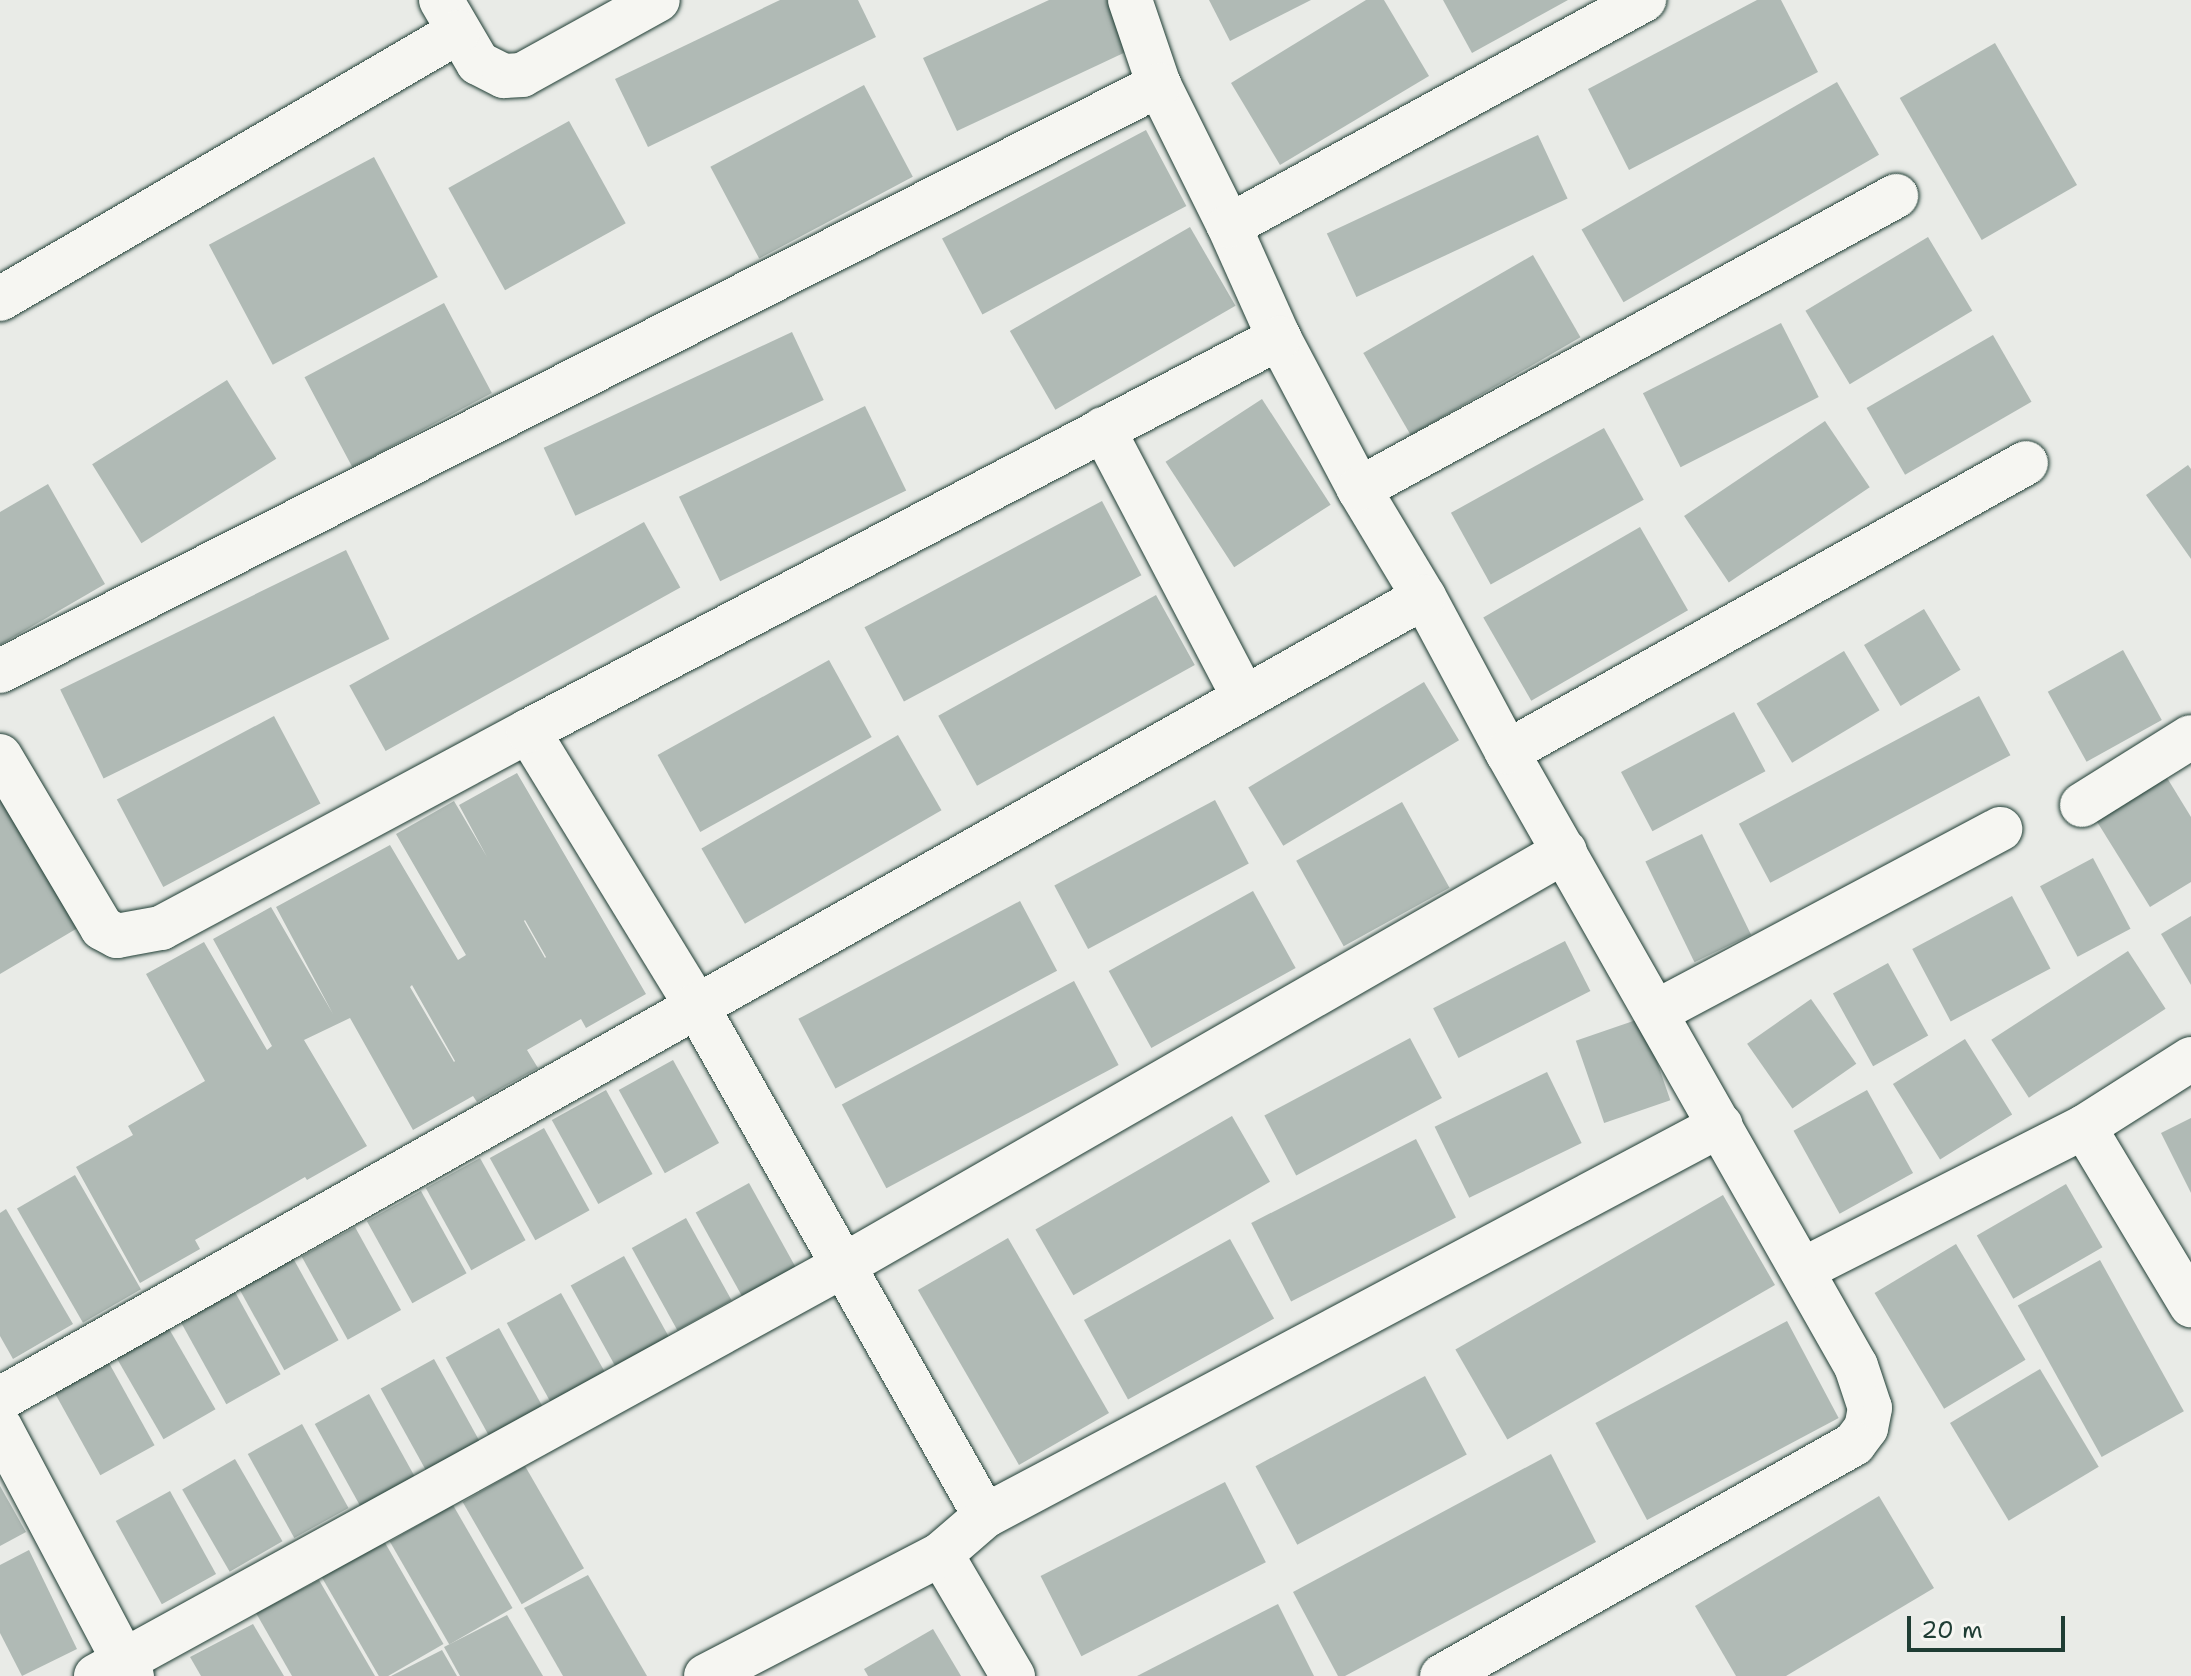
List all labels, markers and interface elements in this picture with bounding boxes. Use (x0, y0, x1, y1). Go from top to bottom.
scale bar (1911, 1600, 2069, 1650)
text: 20 m (1921, 1614, 1983, 1646)

